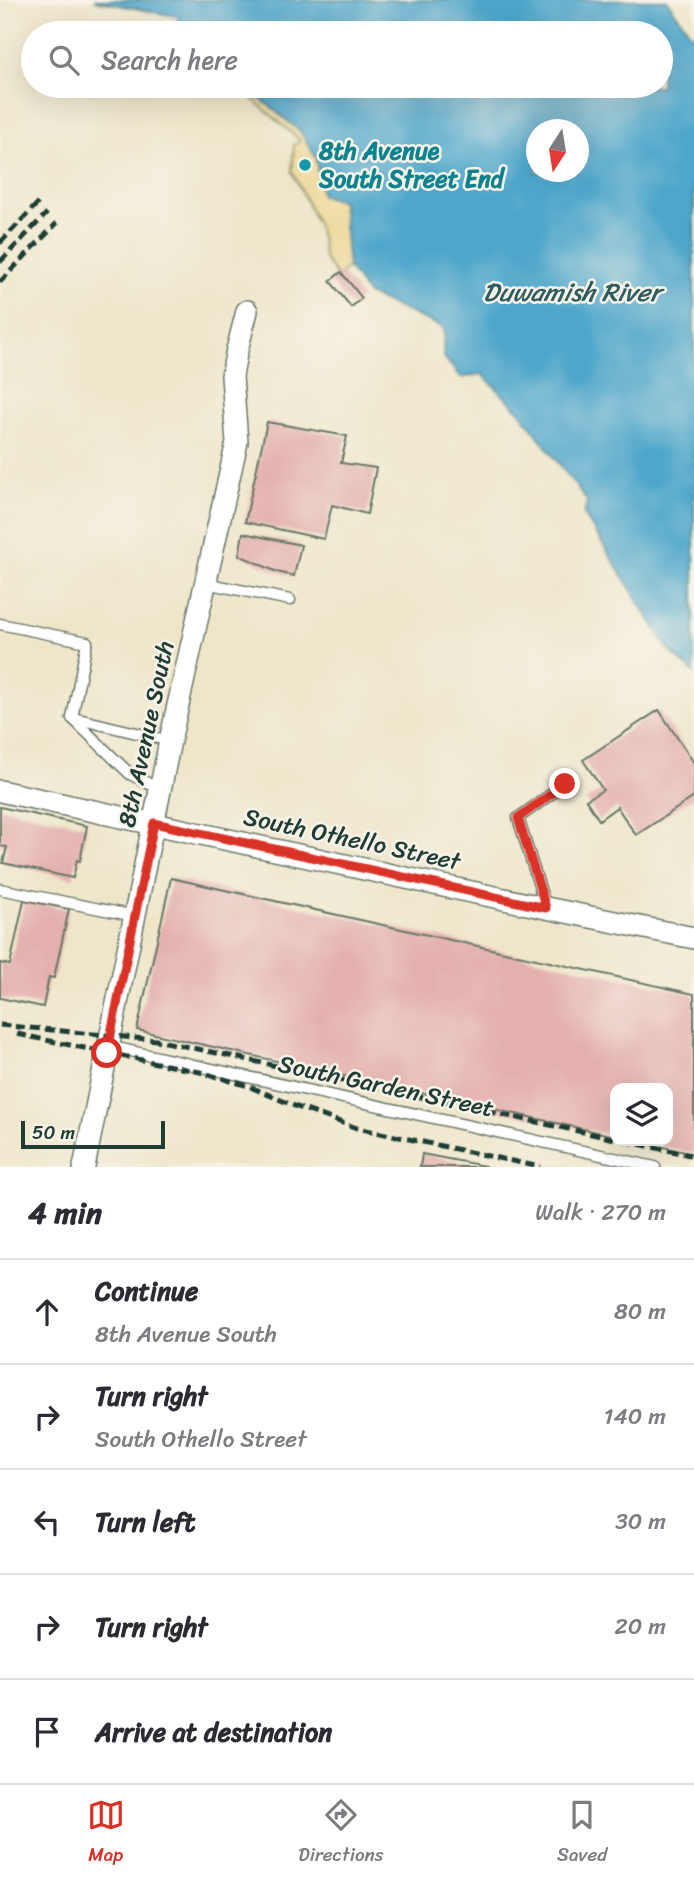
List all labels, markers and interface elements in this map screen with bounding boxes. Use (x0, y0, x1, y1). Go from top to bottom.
search box (21, 21, 673, 98)
text: Search here (101, 37, 238, 83)
icon: search (45, 41, 83, 79)
north arrow (526, 119, 589, 182)
place label: 8th Avenue South Street End (318, 130, 506, 200)
marker: 8th Avenue South Street End (297, 157, 313, 173)
water label: Duwamish River (483, 269, 665, 315)
street label: 8th Avenue South (106, 637, 186, 831)
route end (549, 768, 580, 799)
street label: South Othello Street (240, 796, 466, 883)
route start (91, 1037, 122, 1068)
street label: South Garden Street (274, 1043, 498, 1129)
map controls (610, 1083, 673, 1146)
button: layers (610, 1083, 673, 1146)
text: 50 m (32, 1116, 75, 1149)
scale bar (21, 1118, 164, 1150)
text: 4 min (28, 1186, 102, 1240)
text: Walk · 270 m (535, 1192, 666, 1233)
text: Continue (95, 1268, 198, 1314)
text: 80 m (614, 1291, 666, 1332)
icon: ahead (28, 1293, 66, 1331)
text: 8th Avenue South (95, 1314, 277, 1355)
text: Turn right (95, 1373, 208, 1419)
text: 140 m (604, 1396, 666, 1437)
icon: right (28, 1398, 66, 1436)
text: South Othello Street (95, 1419, 306, 1460)
text: Turn left (95, 1499, 195, 1545)
text: 30 m (615, 1501, 666, 1542)
icon: left (28, 1503, 66, 1541)
text: Turn right (95, 1604, 208, 1650)
text: 20 m (615, 1606, 666, 1647)
icon: right (28, 1608, 66, 1646)
text: Arrive at destination (95, 1709, 332, 1755)
icon: arrive (28, 1713, 66, 1751)
tab: Map (87, 1796, 125, 1871)
tab: Directions (298, 1796, 384, 1871)
tab: Saved (557, 1796, 607, 1871)

